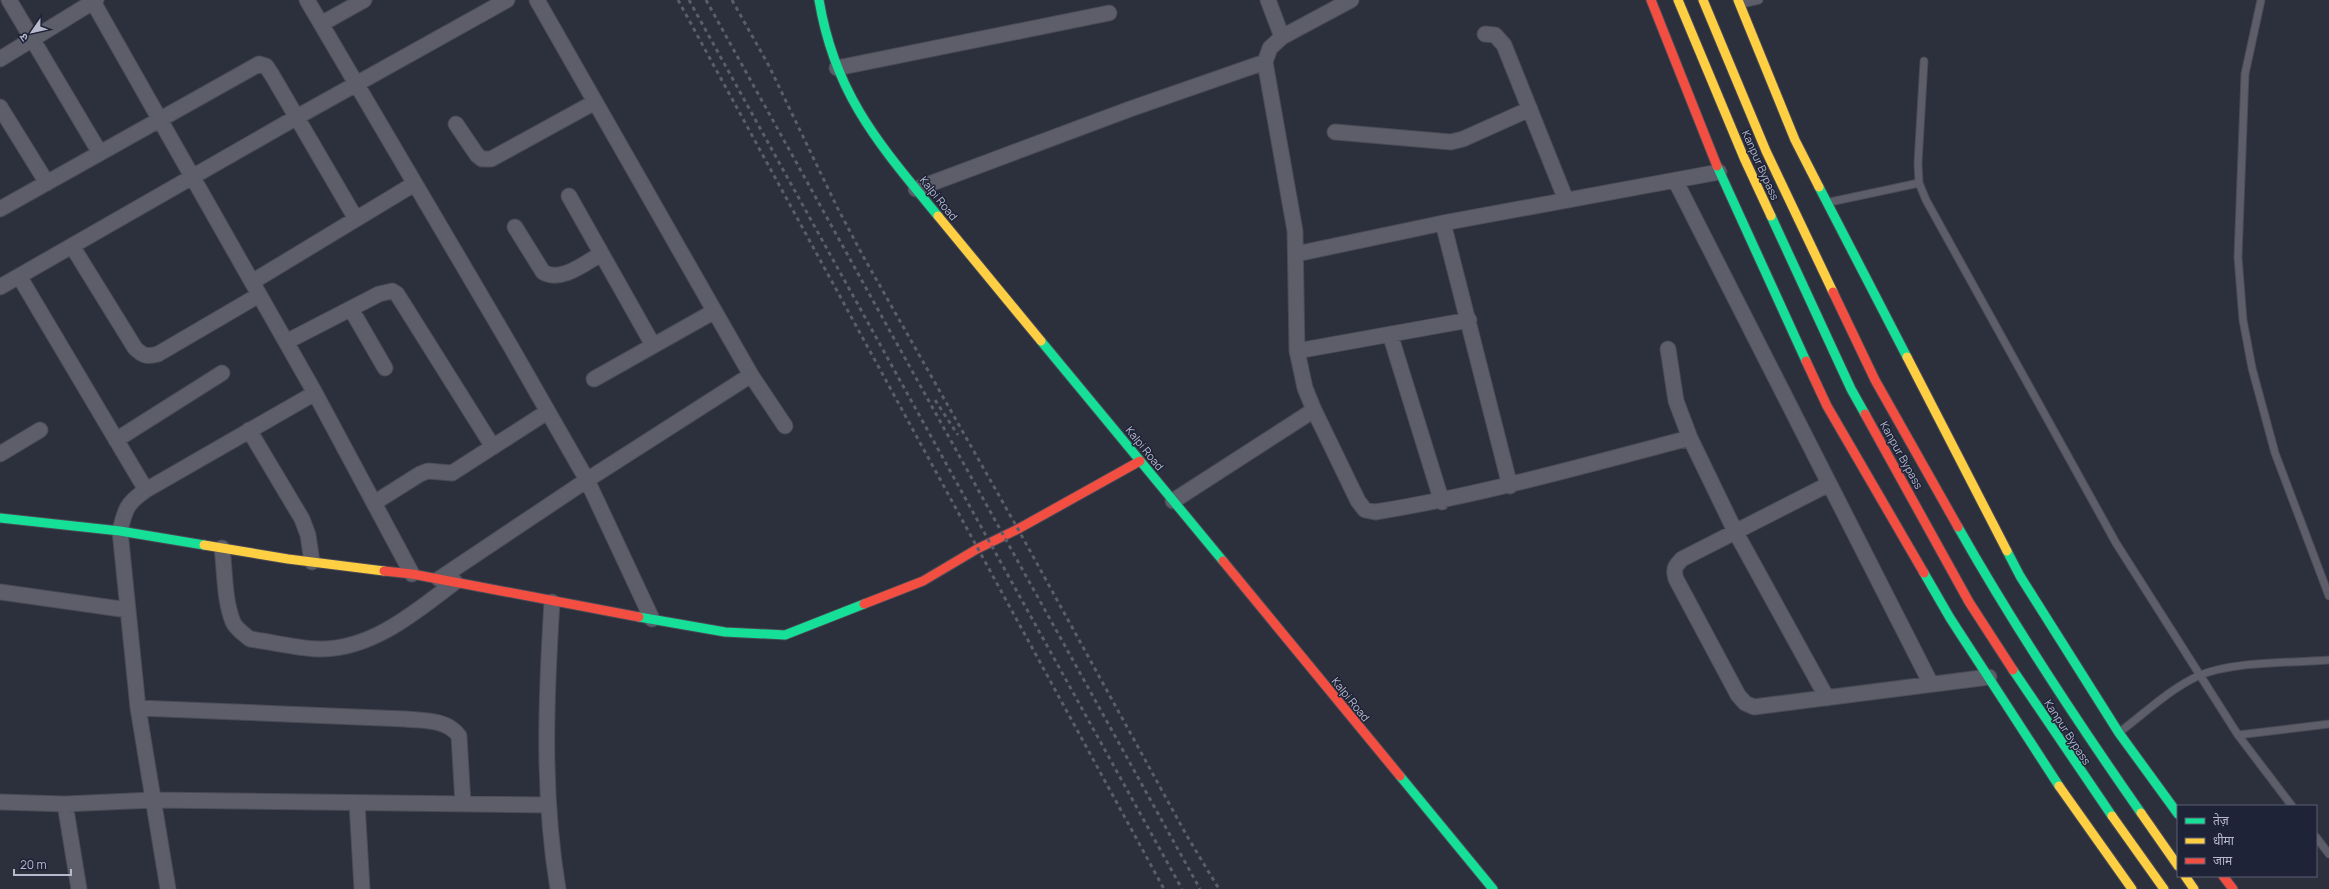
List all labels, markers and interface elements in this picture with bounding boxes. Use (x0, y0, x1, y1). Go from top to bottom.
north arrow (12, 12, 52, 52)
text: उ (15, 31, 31, 45)
street label: Kanpur Bypass (1739, 128, 1783, 203)
street label: Kalpi Road (917, 173, 961, 223)
street label: Kanpur Bypass (1877, 419, 1927, 492)
street label: Kalpi Road (1123, 423, 1167, 473)
street label: Kalpi Road (1329, 674, 1373, 724)
street label: Kanpur Bypass (2041, 696, 2095, 768)
legend (2177, 805, 2317, 877)
text: तेज़ (2213, 812, 2230, 829)
text: धीमा (2213, 832, 2235, 849)
scale bar (14, 851, 71, 877)
text: जाम (2213, 852, 2233, 869)
text: 20 m (20, 856, 47, 873)

